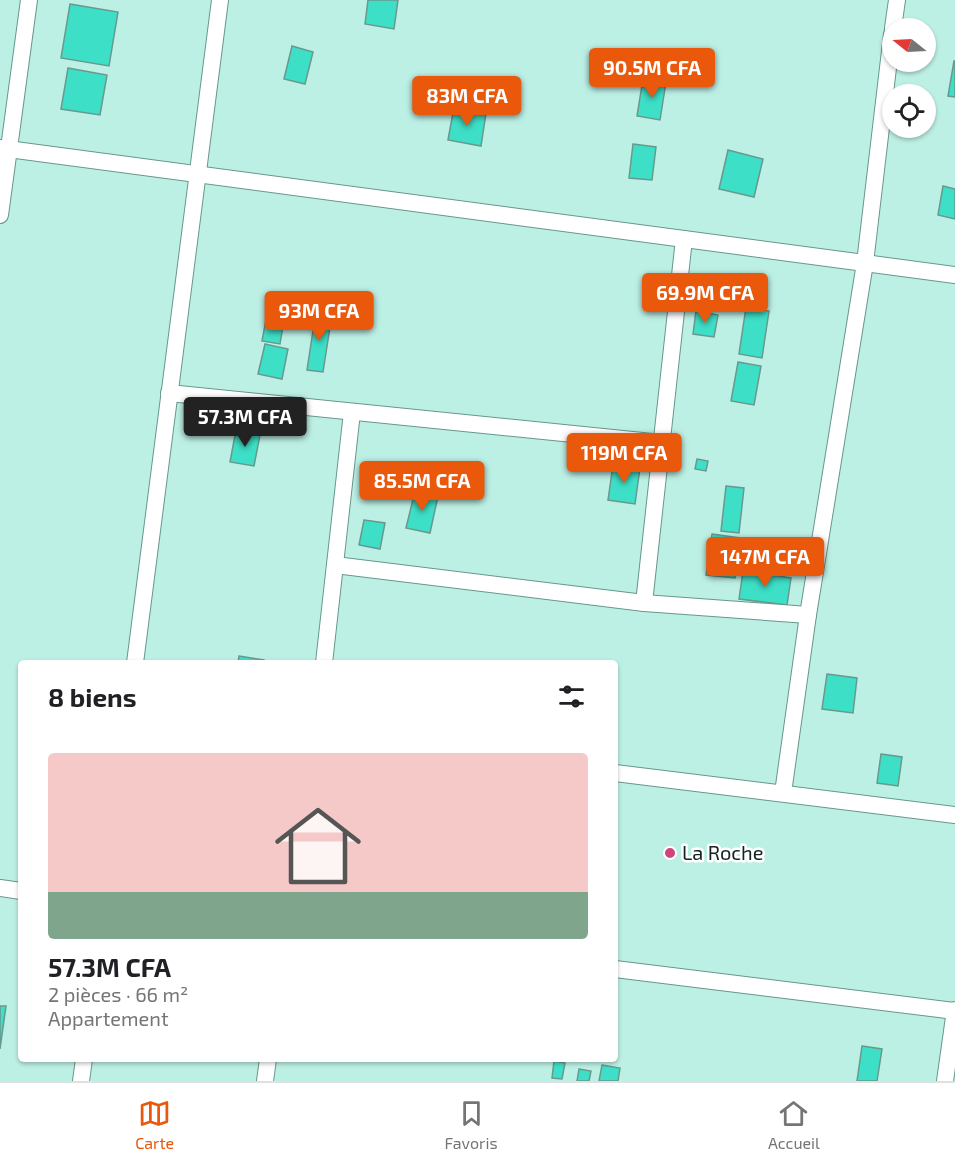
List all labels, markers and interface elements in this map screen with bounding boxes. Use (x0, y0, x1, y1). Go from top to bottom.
north arrow (882, 18, 936, 72)
map controls (882, 18, 936, 138)
pin: 90.5M CFA (583, 48, 721, 99)
text: 90.5M CFA (603, 55, 701, 79)
pin: 83M CFA (412, 76, 522, 127)
text: 83M CFA (426, 83, 508, 107)
button: locate (882, 84, 936, 138)
pin: 69.9M CFA (636, 273, 774, 324)
text: 69.9M CFA (656, 280, 754, 304)
pin: 93M CFA (264, 291, 374, 342)
text: 93M CFA (279, 298, 359, 322)
pin: 57.3M CFA (176, 397, 314, 448)
text: 57.3M CFA (198, 404, 292, 428)
pin: 119M CFA (562, 433, 686, 484)
text: 119M CFA (581, 440, 667, 464)
pin: 85.5M CFA (353, 461, 491, 512)
text: 85.5M CFA (373, 468, 471, 492)
pin: 147M CFA (703, 537, 827, 588)
text: 147M CFA (720, 544, 810, 568)
icon: filters (555, 680, 588, 713)
text: 8 biens (48, 681, 137, 712)
icon: home (264, 792, 372, 900)
place label: La Roche (682, 840, 763, 864)
marker: La Roche (663, 846, 677, 860)
text: 57.3M CFA (48, 951, 171, 982)
text: 2 pièces · 66 m² (48, 982, 188, 1006)
text: Appartement (48, 1006, 169, 1030)
tab: Carte (135, 1097, 174, 1152)
tab: Favoris (445, 1097, 498, 1152)
tab: Accueil (768, 1097, 820, 1152)

